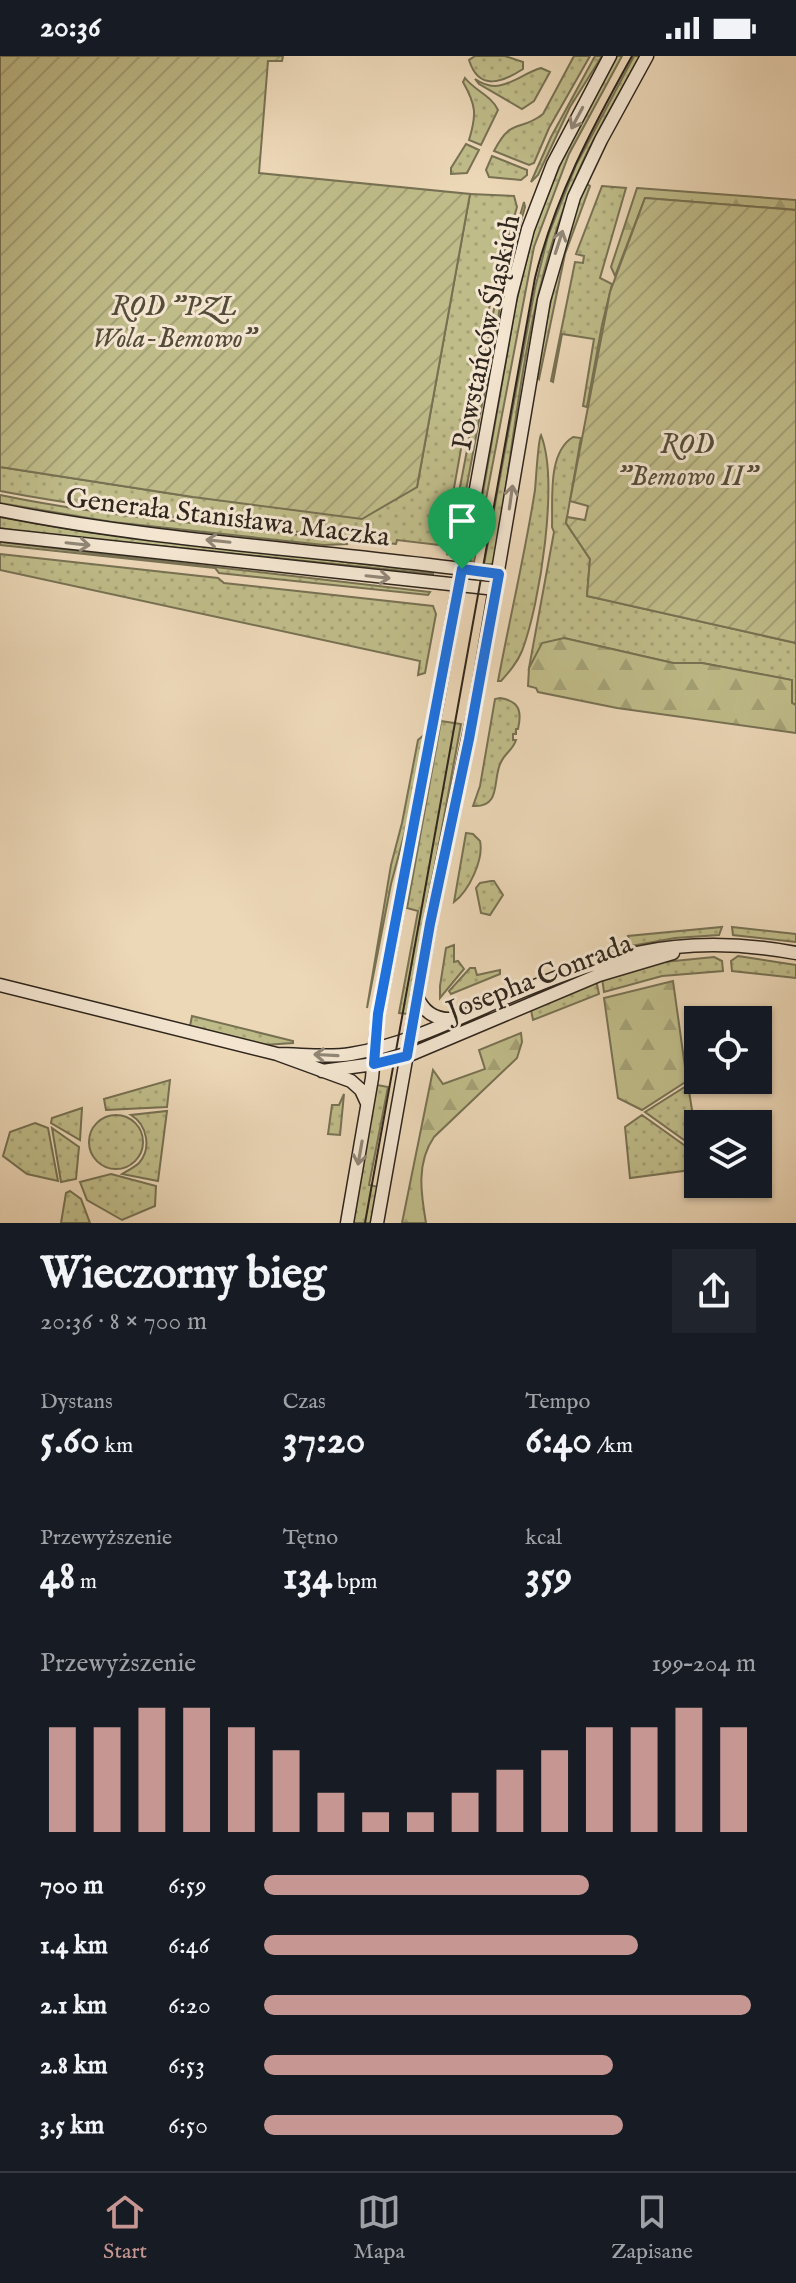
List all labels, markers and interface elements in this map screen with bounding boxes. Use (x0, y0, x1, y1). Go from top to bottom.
text: 20:36 (40, 9, 101, 47)
one-way arrow (569, 105, 585, 129)
street label: Powstańców Śląskich (445, 211, 530, 453)
one-way arrow (553, 229, 568, 254)
park label: ROD "PZL Wola-Bemowo" (92, 290, 259, 357)
park label: ROD "Bemowo II" (617, 428, 761, 495)
street label: Generała Stanisława Maczka (64, 481, 392, 556)
one-way arrow (504, 485, 519, 510)
pin (428, 487, 496, 569)
icon: arrive (440, 499, 484, 543)
one-way arrow (205, 533, 232, 548)
one-way arrow (64, 537, 90, 552)
one-way arrow (364, 570, 391, 585)
street label: Josepha Conrada (439, 927, 638, 1031)
map controls (684, 1006, 772, 1198)
button: locate (684, 1006, 772, 1094)
one-way arrow (313, 1047, 340, 1062)
button: layers (684, 1110, 772, 1198)
one-way arrow (351, 1139, 366, 1165)
text: Wieczorny bieg (40, 1247, 326, 1303)
button: share (672, 1249, 756, 1333)
text: 20:36 · 8 × 700 m (40, 1305, 207, 1338)
text: Dystans (40, 1388, 113, 1416)
text: Czas (283, 1388, 326, 1416)
text: Tempo (525, 1388, 590, 1416)
text: 5.60 (40, 1416, 100, 1467)
text: 37:20 (283, 1416, 365, 1467)
text: 6:40 (525, 1416, 592, 1467)
text: km (100, 1432, 133, 1460)
text: /km (592, 1432, 633, 1460)
text: Przewyższenie (40, 1524, 172, 1552)
text: Tętno (283, 1524, 338, 1552)
text: kcal (525, 1524, 562, 1552)
text: 48 (40, 1552, 75, 1603)
text: 134 (283, 1552, 332, 1603)
text: 359 (525, 1552, 572, 1603)
text: m (75, 1568, 97, 1596)
text: bpm (332, 1568, 378, 1596)
text: Przewyższenie (40, 1647, 196, 1680)
text: 199–204 m (651, 1647, 756, 1680)
text: 700 m (40, 1869, 103, 1902)
text: 6:59 (168, 1869, 207, 1902)
text: 1.4 km (40, 1929, 108, 1962)
text: 6:46 (168, 1929, 210, 1962)
text: 2.1 km (40, 1989, 107, 2022)
text: 6:20 (168, 1989, 211, 2022)
text: 2.8 km (40, 2049, 108, 2082)
text: 6:53 (168, 2049, 205, 2082)
text: 3.5 km (40, 2109, 104, 2142)
text: 6:50 (168, 2109, 208, 2142)
tab: Start (103, 2190, 147, 2266)
tab: Mapa (353, 2190, 405, 2266)
tab: Zapisane (611, 2190, 693, 2266)

